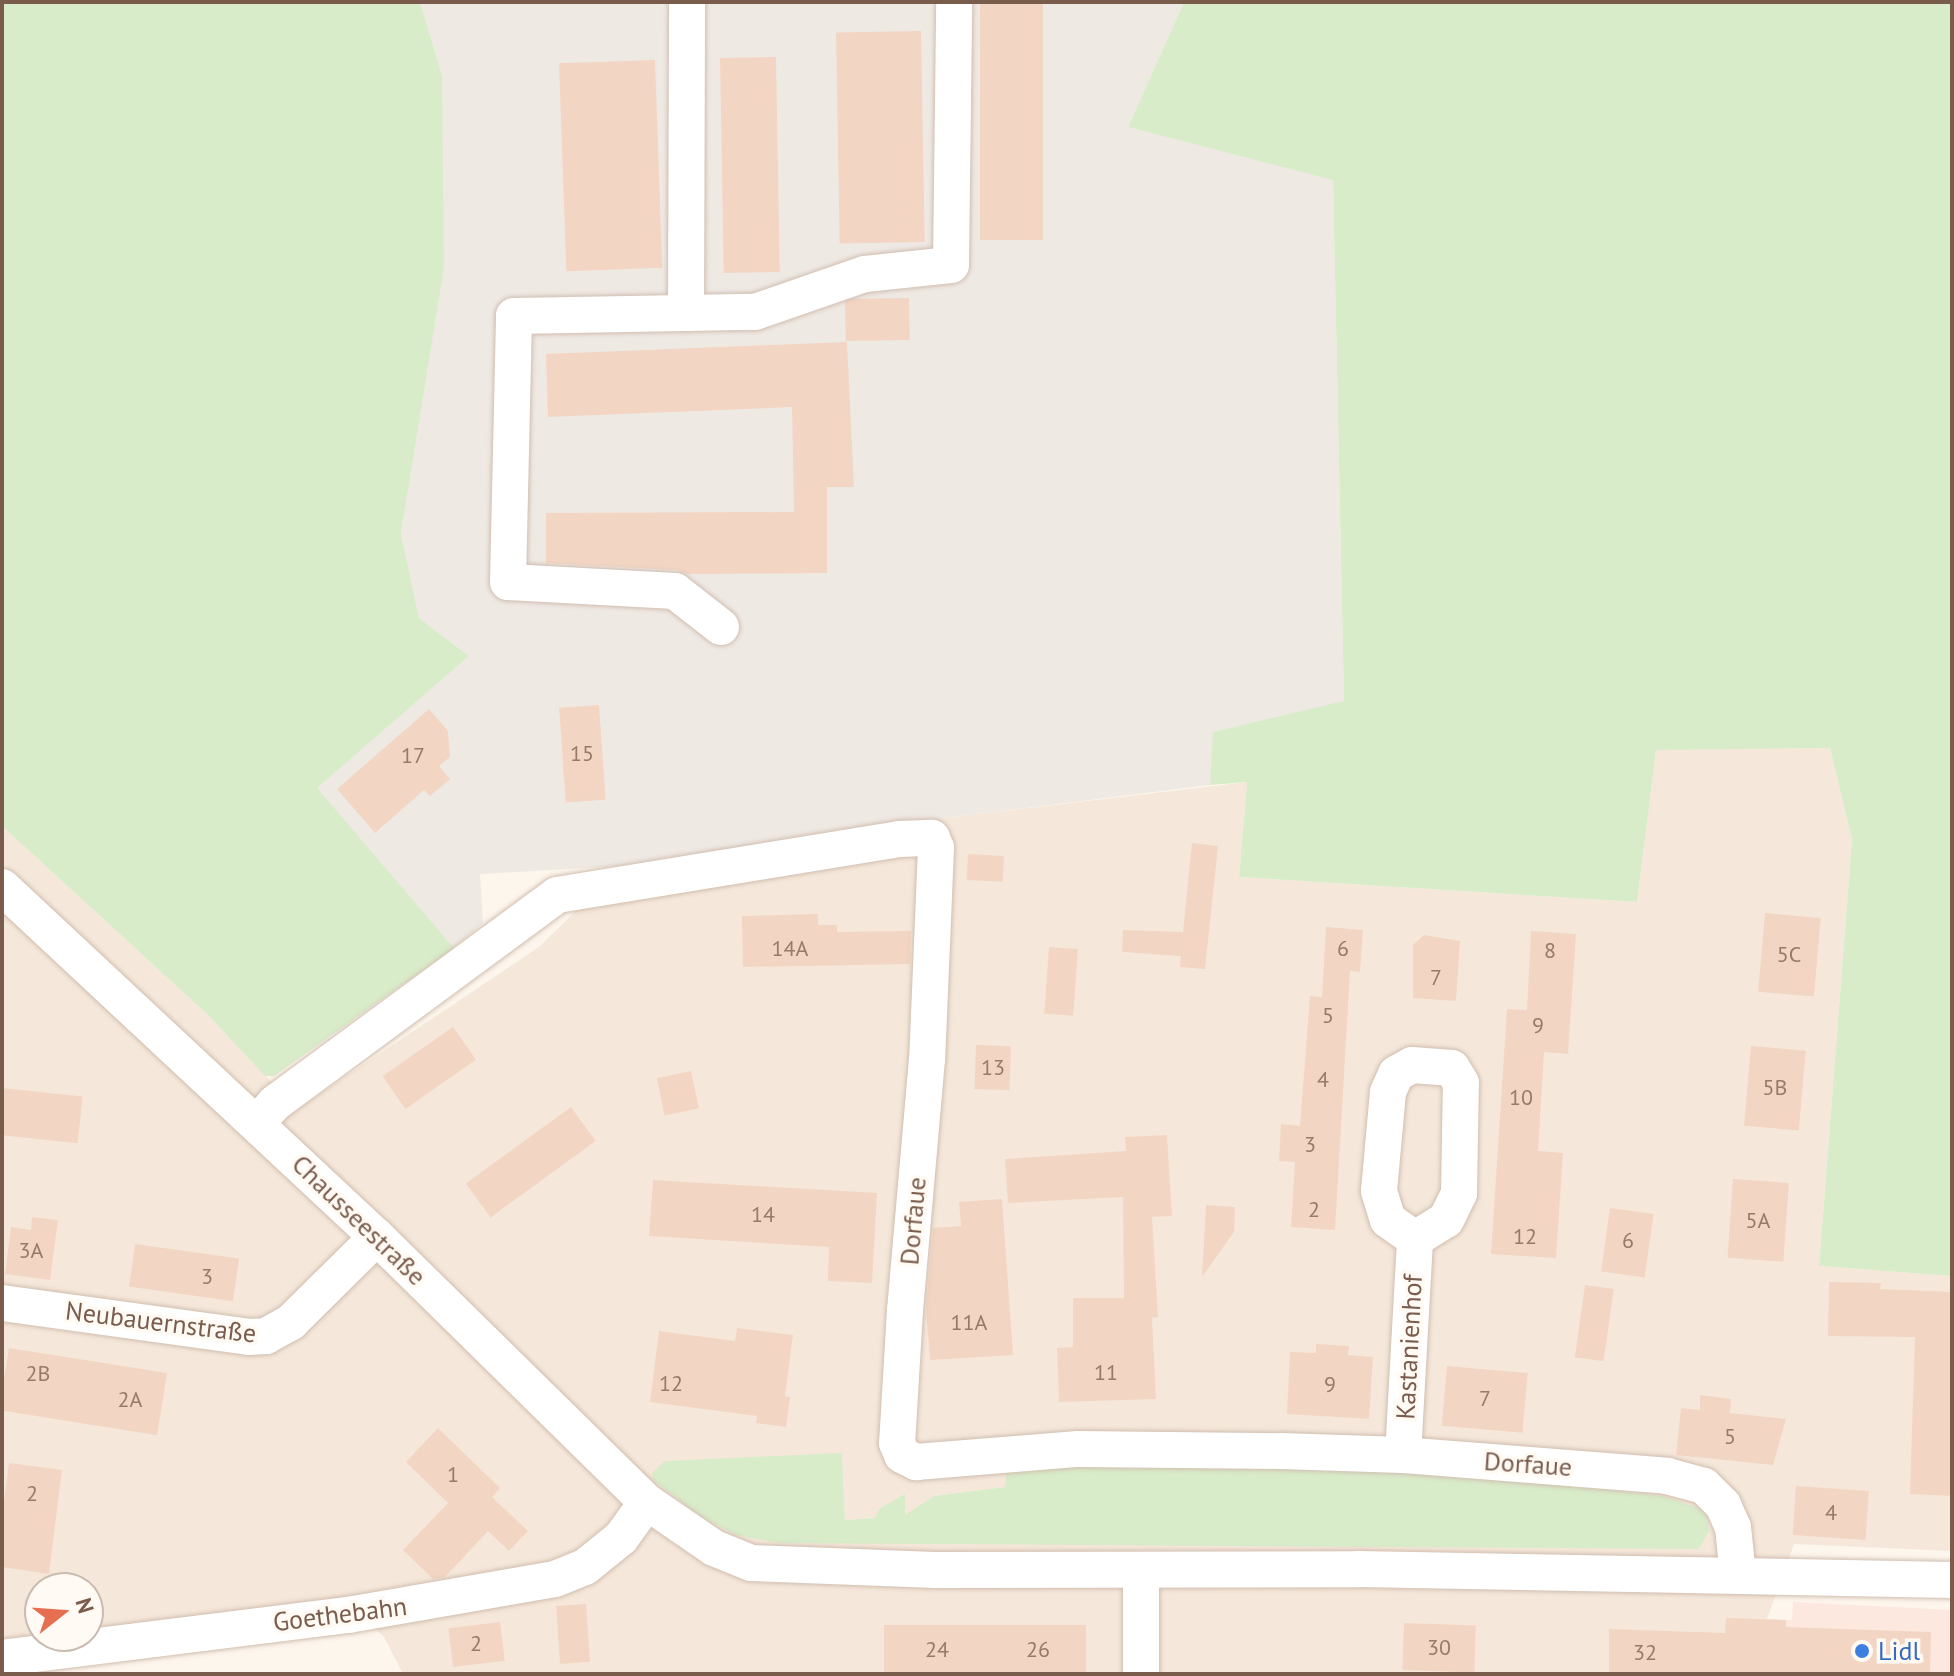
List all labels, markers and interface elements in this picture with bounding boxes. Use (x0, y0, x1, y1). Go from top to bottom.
house number: 15 (570, 741, 594, 767)
house number: 17 (401, 743, 425, 769)
house number: 14A (772, 936, 808, 962)
house number: 6 (1337, 936, 1349, 962)
house number: 8 (1544, 938, 1556, 964)
house number: 5C (1777, 942, 1801, 968)
house number: 7 (1430, 965, 1442, 991)
house number: 5 (1322, 1003, 1334, 1029)
house number: 9 (1532, 1013, 1544, 1039)
house number: 13 (981, 1055, 1005, 1081)
house number: 4 (1317, 1067, 1329, 1093)
house number: 5B (1763, 1075, 1787, 1101)
house number: 10 (1509, 1085, 1533, 1111)
house number: 3 (1304, 1132, 1316, 1158)
street label: Chausseestraße (286, 1148, 432, 1292)
street label: Dorfaue (894, 1176, 932, 1266)
house number: 2 (1308, 1197, 1320, 1223)
house number: 14 (751, 1202, 775, 1228)
house number: 5A (1746, 1208, 1770, 1234)
house number: 12 (1513, 1224, 1537, 1250)
house number: 6 (1622, 1228, 1634, 1254)
house number: 3A (19, 1238, 43, 1264)
house number: 3 (201, 1264, 213, 1290)
street label: Kastanienhof (1390, 1274, 1428, 1420)
street label: Neubauernstraße (64, 1295, 258, 1349)
house number: 11A (951, 1310, 987, 1336)
house number: 11 (1094, 1360, 1118, 1386)
house number: 2B (26, 1361, 50, 1387)
house number: 12 (659, 1371, 683, 1397)
house number: 9 (1324, 1372, 1336, 1398)
house number: 7 (1479, 1386, 1491, 1412)
house number: 2A (118, 1387, 142, 1413)
house number: 5 (1724, 1424, 1736, 1450)
street label: Dorfaue (1483, 1445, 1573, 1483)
house number: 1 (447, 1462, 459, 1488)
house number: 2 (26, 1481, 38, 1507)
house number: 4 (1825, 1500, 1837, 1526)
north arrow (24, 1572, 104, 1652)
street label: Goethebahn (271, 1590, 409, 1638)
text: N (70, 1595, 101, 1617)
house number: 2 (470, 1631, 482, 1657)
house number: 30 (1427, 1635, 1451, 1661)
place label: Lidl (1878, 1635, 1920, 1667)
house number: 24 (925, 1637, 949, 1663)
house number: 26 (1026, 1637, 1050, 1663)
house number: 32 (1633, 1640, 1657, 1666)
marker: Lidl (1853, 1642, 1871, 1660)

